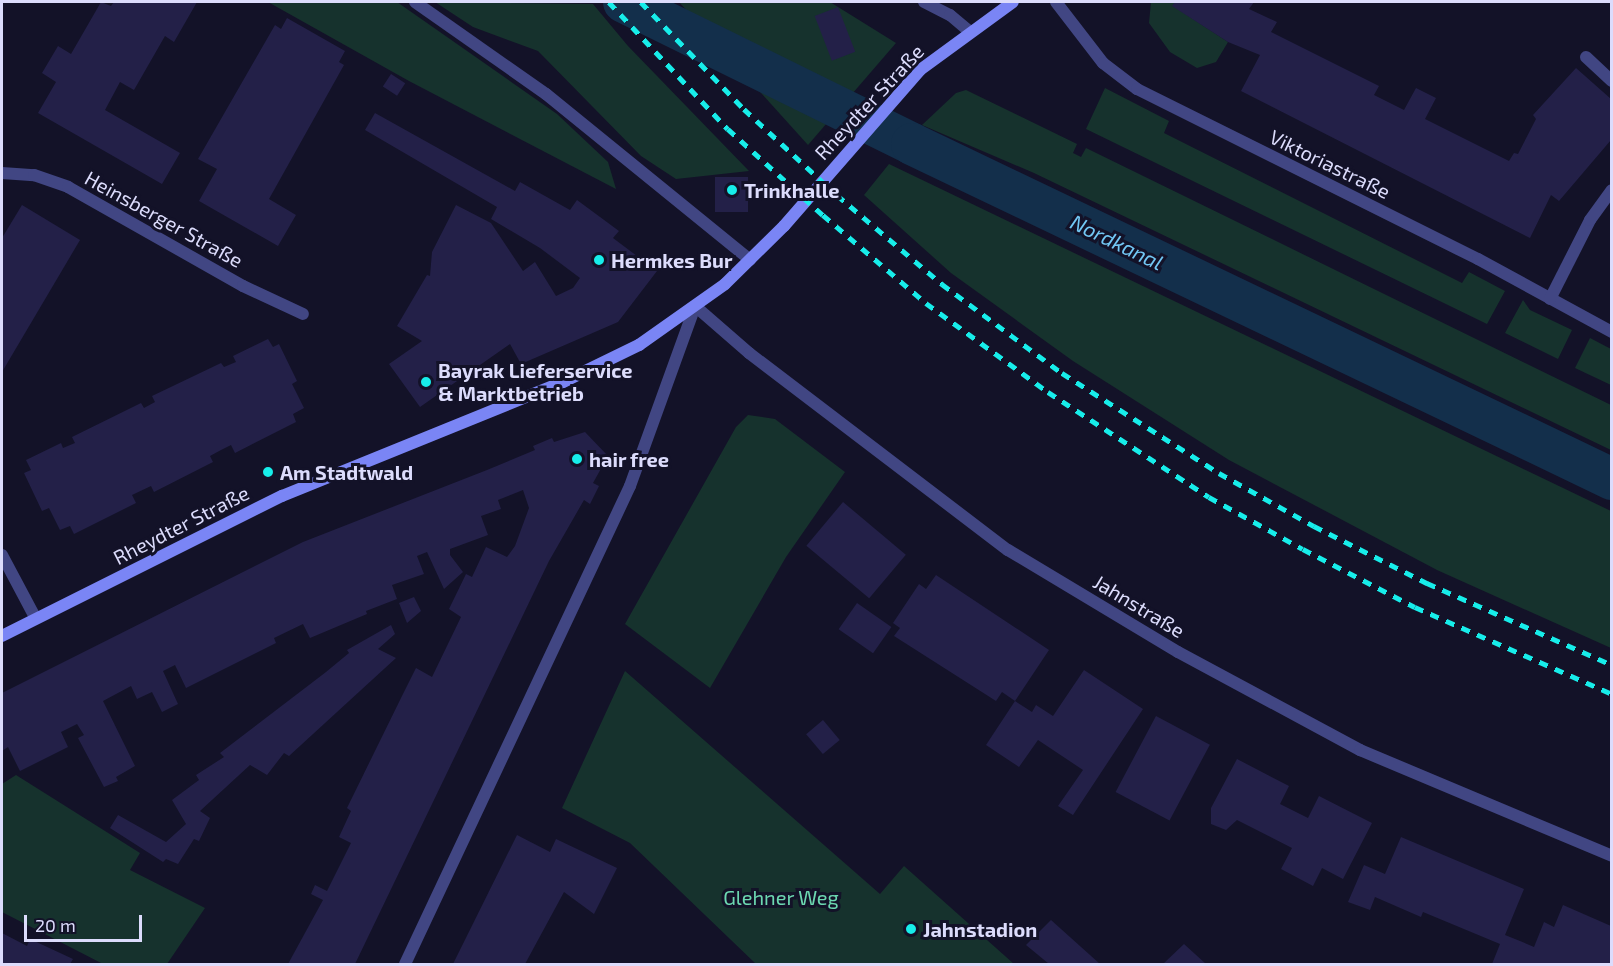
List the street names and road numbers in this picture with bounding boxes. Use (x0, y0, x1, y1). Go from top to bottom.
street label: Rheydter Straße (809, 39, 929, 165)
street label: Viktoriastraße (1266, 124, 1394, 204)
street label: Heinsberger Straße (81, 166, 247, 272)
street label: Rheydter Straße (109, 480, 253, 570)
street label: Jahnstraße (1089, 569, 1189, 643)

